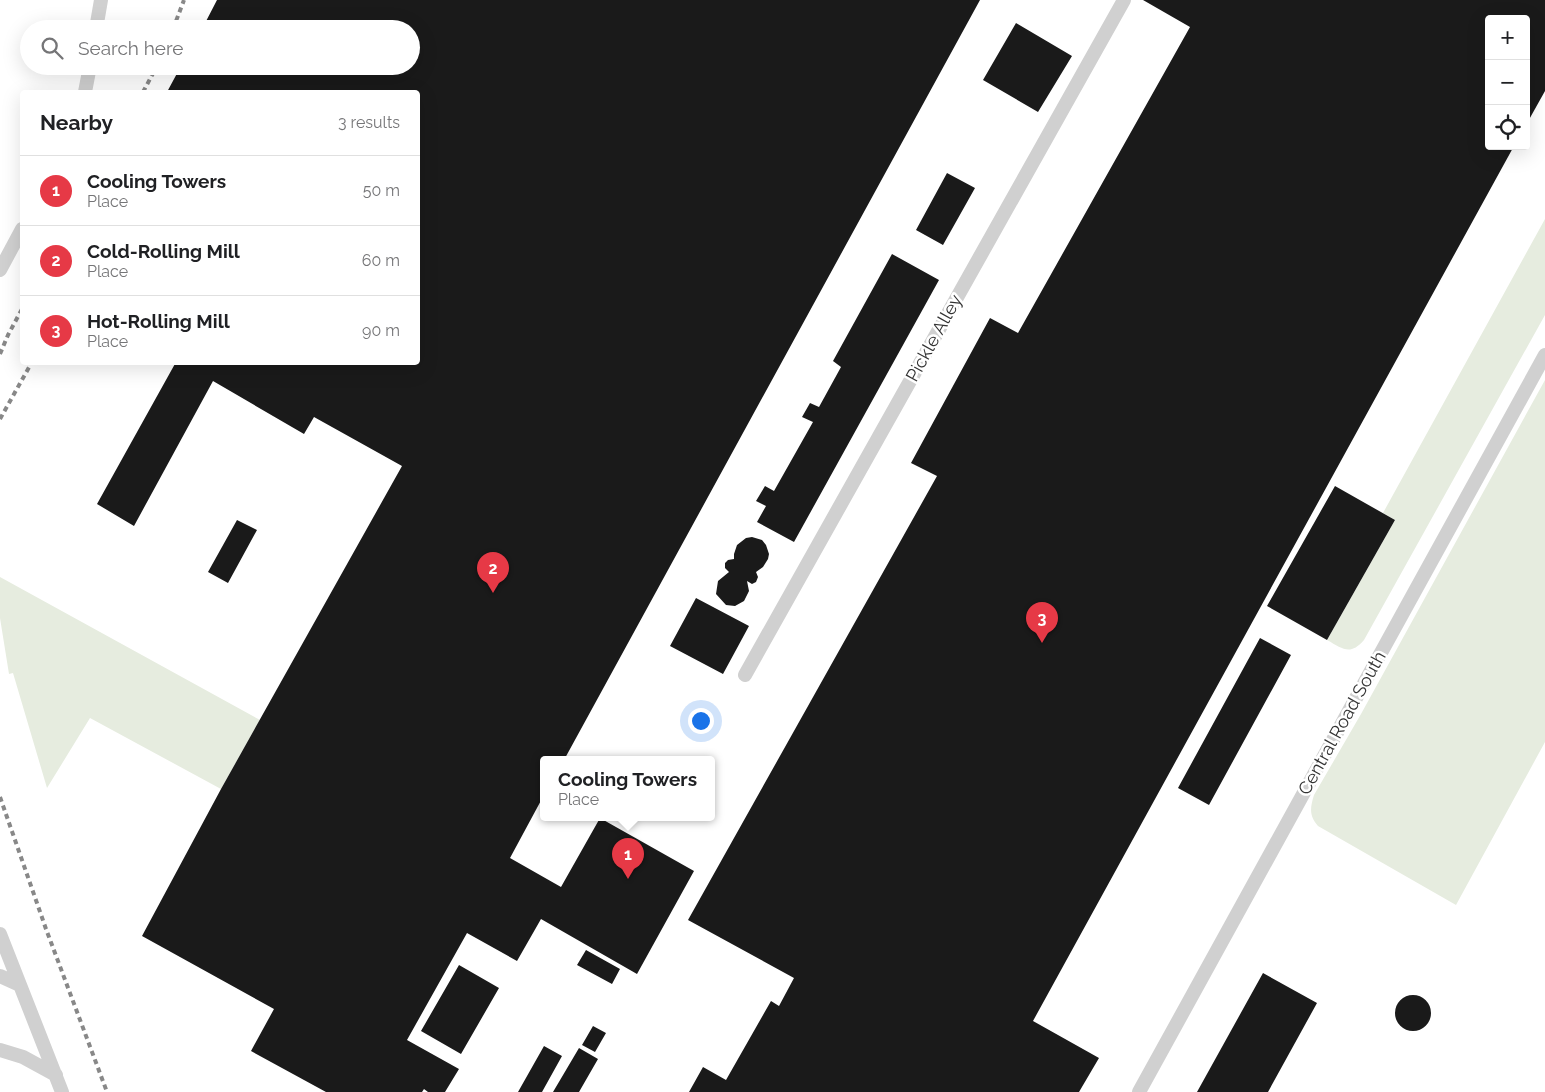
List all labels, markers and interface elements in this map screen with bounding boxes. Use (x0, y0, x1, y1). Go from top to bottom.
map controls (1485, 15, 1530, 150)
button: + (1485, 15, 1530, 60)
search box (20, 20, 420, 75)
icon: search (38, 34, 66, 62)
text: Search here (78, 37, 184, 59)
button: − (1485, 60, 1530, 105)
button: locate (1485, 105, 1530, 150)
text: Nearby (40, 110, 113, 135)
text: 3 results (338, 113, 400, 132)
text: Cooling Towers (87, 170, 226, 192)
text: 1 (52, 181, 60, 200)
text: 50 m (363, 181, 400, 200)
text: Place (87, 192, 128, 211)
text: Cold-Rolling Mill (87, 240, 240, 262)
text: 2 (51, 251, 61, 270)
text: 60 m (362, 251, 400, 270)
text: Place (87, 262, 128, 281)
street label: Pickle Alley (901, 290, 966, 385)
text: Hot-Rolling Mill (87, 310, 230, 332)
text: 3 (52, 321, 60, 340)
text: 90 m (362, 321, 400, 340)
text: Place (87, 332, 128, 351)
pin: 2 (477, 552, 509, 593)
pin: 3 (1026, 602, 1058, 643)
street label: Central Road South (1293, 647, 1390, 798)
your location (688, 708, 714, 734)
popup (540, 756, 715, 821)
text: Cooling Towers (558, 768, 697, 790)
text: Place (558, 790, 599, 809)
pin: 1 (612, 838, 644, 879)

